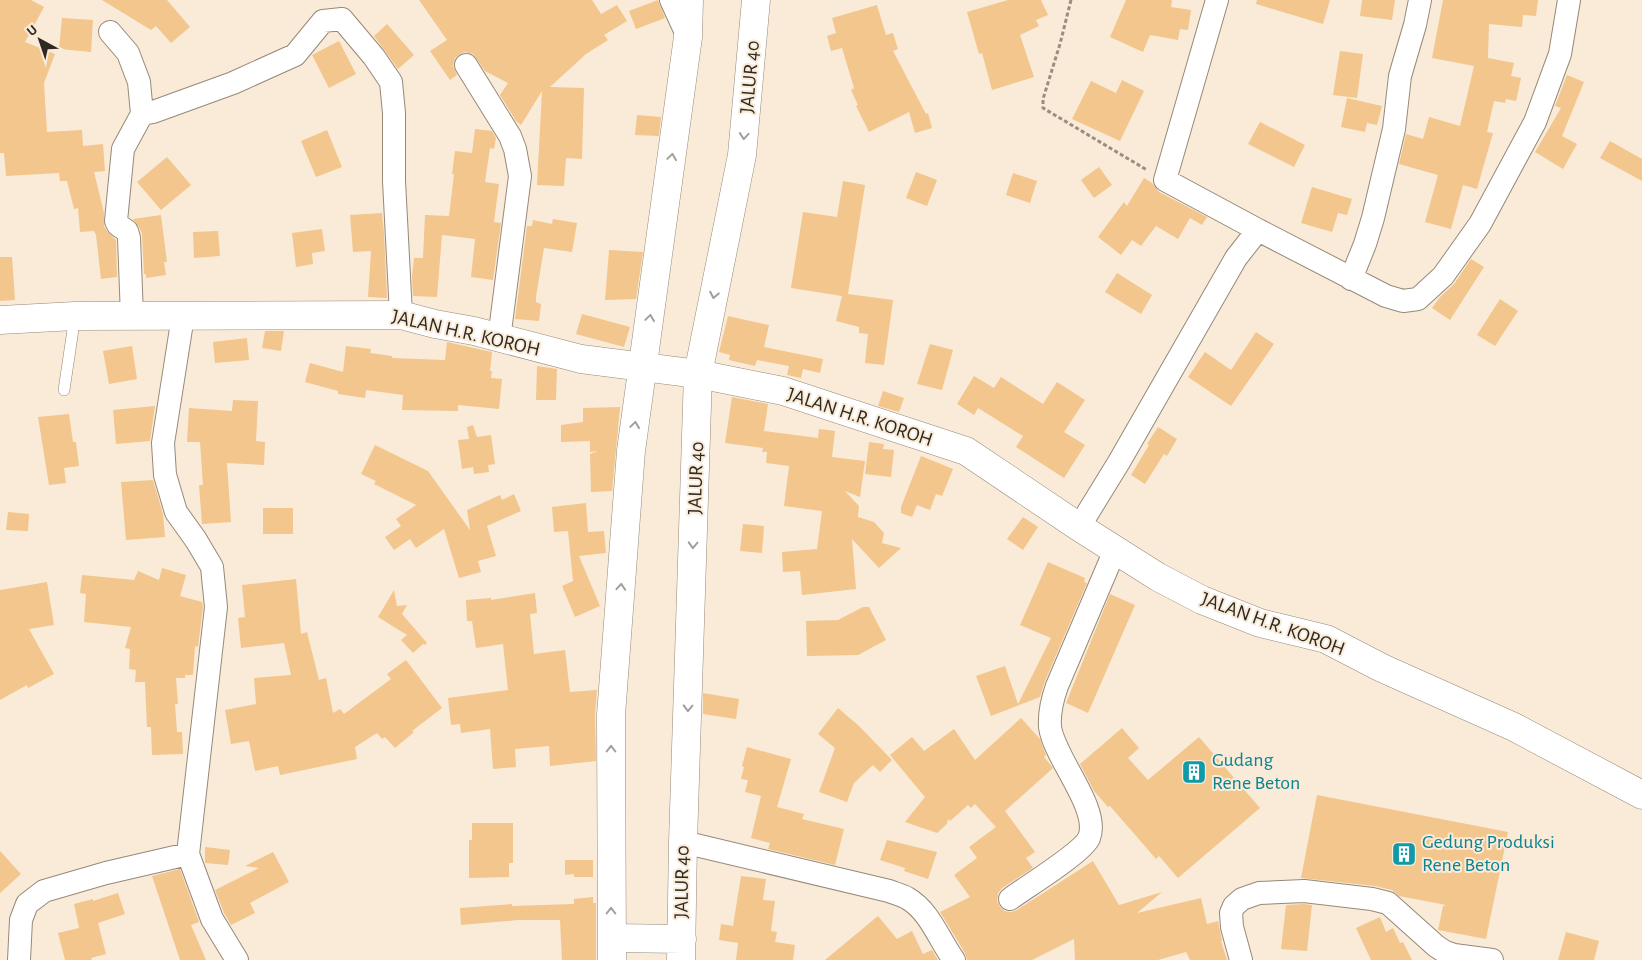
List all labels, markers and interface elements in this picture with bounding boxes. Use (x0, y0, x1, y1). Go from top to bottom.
north arrow (15, 15, 65, 65)
text: U (24, 23, 40, 39)
street label: JALUR 40 (737, 40, 763, 114)
one-way arrow (739, 132, 750, 140)
one-way arrow (666, 153, 677, 161)
one-way arrow (709, 291, 720, 300)
street label: JALAN H.R. KOROH (390, 306, 542, 360)
one-way arrow (645, 314, 655, 322)
street label: JALAN H.R. KOROH (785, 384, 935, 450)
one-way arrow (630, 420, 640, 429)
street label: JALUR 40 (685, 441, 707, 515)
one-way arrow (688, 542, 699, 550)
one-way arrow (615, 582, 626, 590)
street label: JALAN H.R. KOROH (1198, 589, 1348, 659)
one-way arrow (682, 704, 693, 712)
one-way arrow (606, 745, 616, 752)
place label: Gudang Rene Beton (1212, 750, 1300, 793)
building icon: Gudang Rene Beton (1181, 759, 1207, 785)
place label: Gedung Produksi Rene Beton (1422, 832, 1555, 875)
building icon: Gedung Produksi Rene Beton (1391, 841, 1417, 867)
street label: JALUR 40 (671, 845, 693, 919)
one-way arrow (606, 907, 617, 915)

